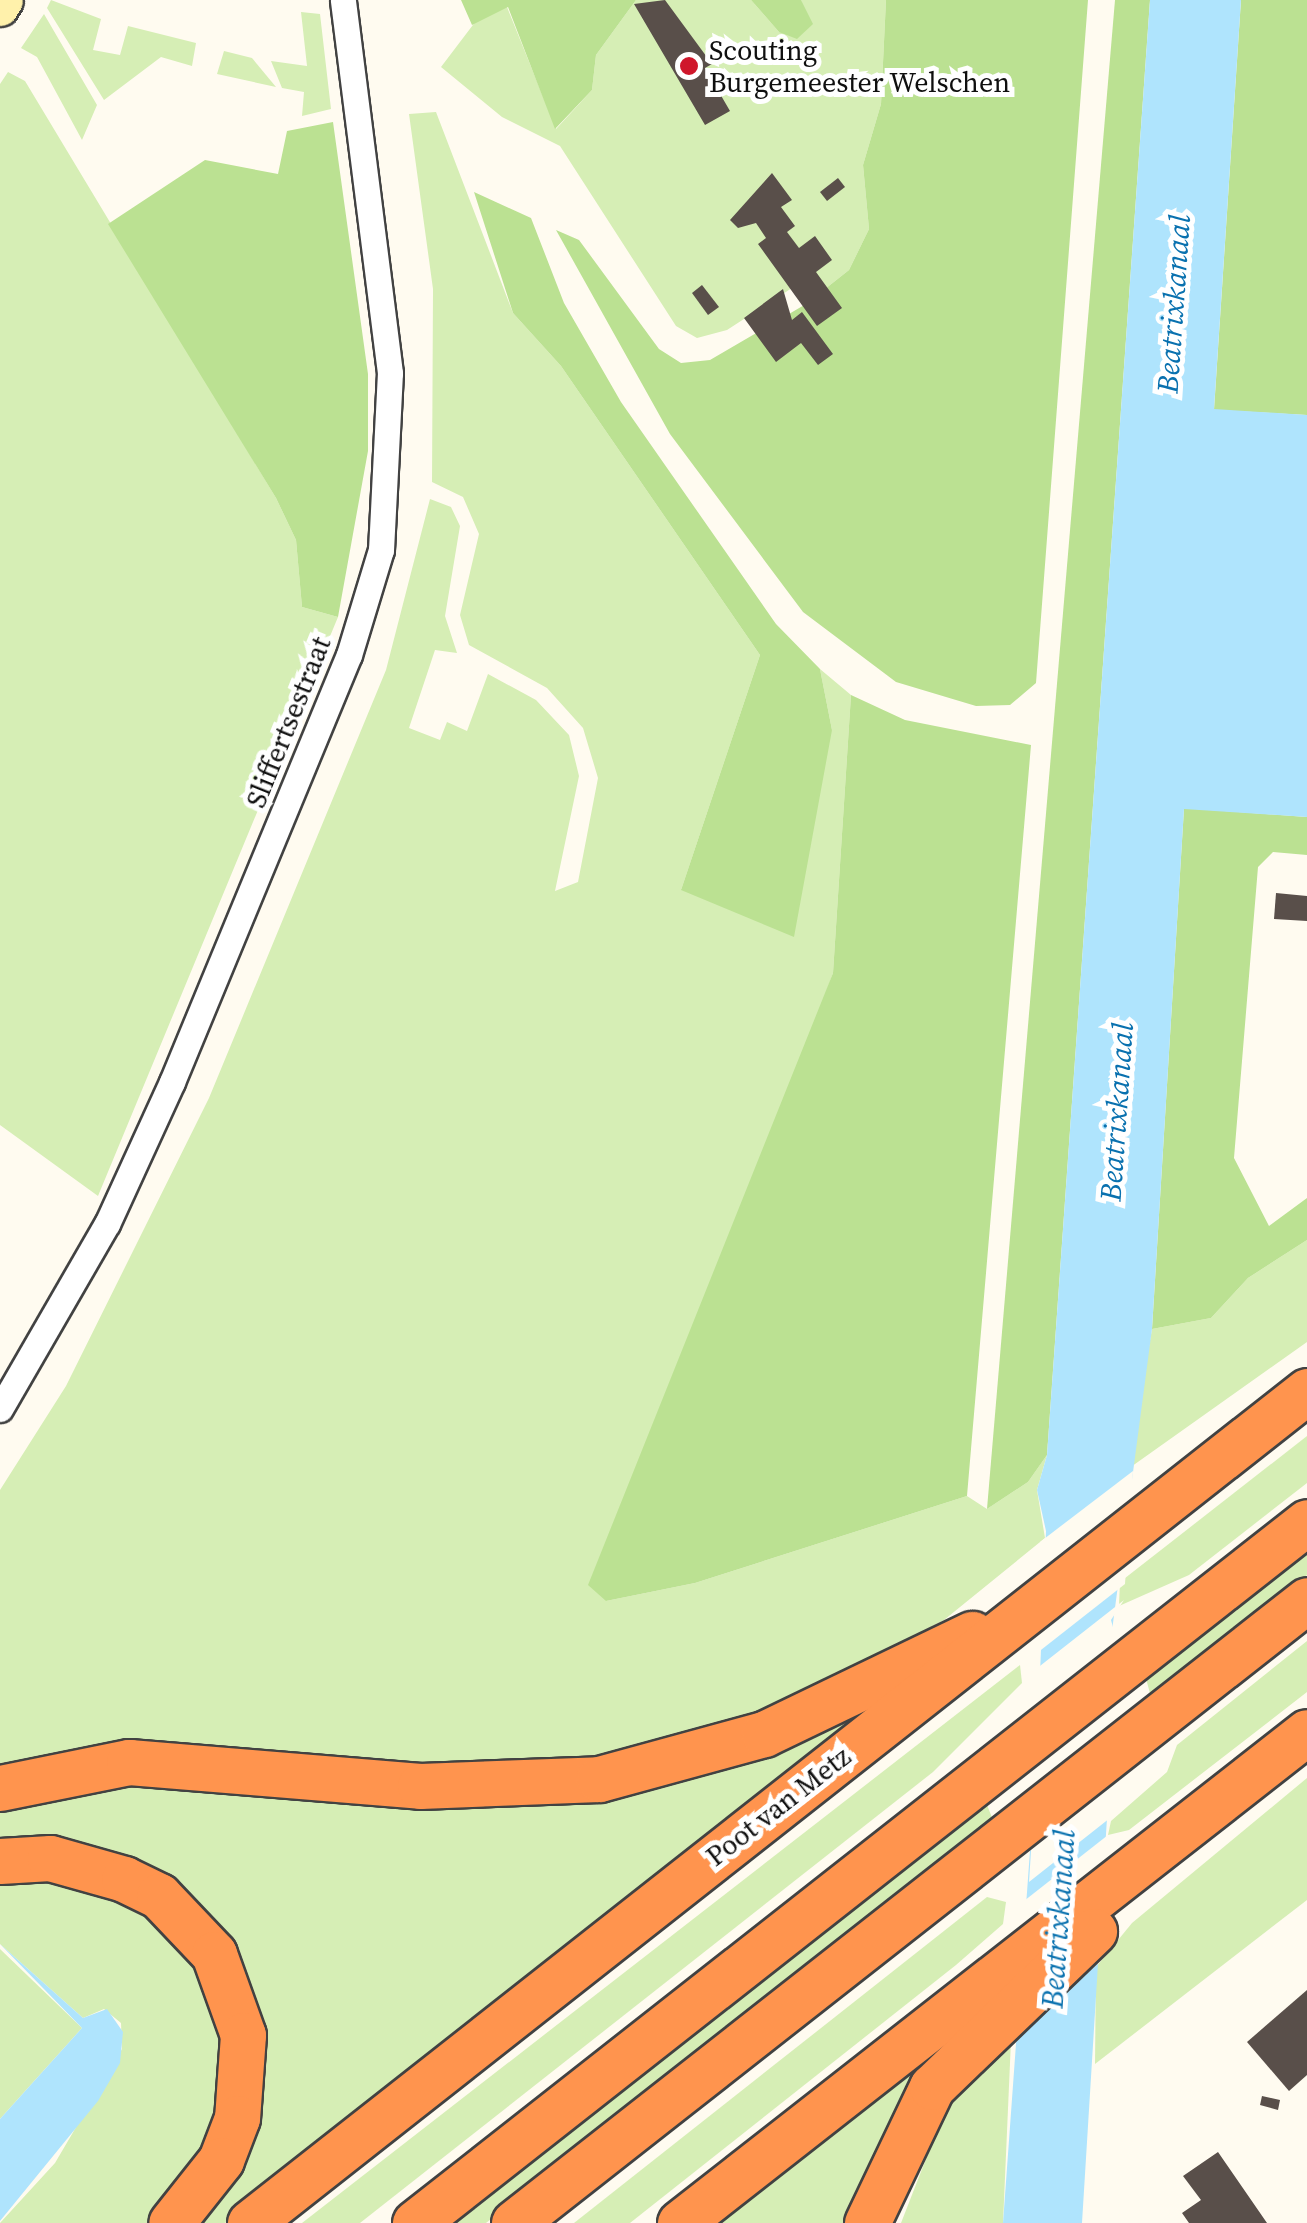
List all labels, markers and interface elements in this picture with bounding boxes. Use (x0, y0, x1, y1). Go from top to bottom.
place label: Scouting Burgemeester Welschen (709, 33, 1011, 99)
marker: Scouting Burgemeester Welschen (678, 55, 700, 77)
water label: Beatrixkanaal (1150, 214, 1198, 394)
street label: Sliffertsestraat (238, 632, 338, 812)
water label: Beatrixkanaal (1093, 1022, 1141, 1202)
street label: Poot van Metz (699, 1739, 857, 1873)
water label: Beatrixkanaal (1035, 1829, 1083, 2009)

